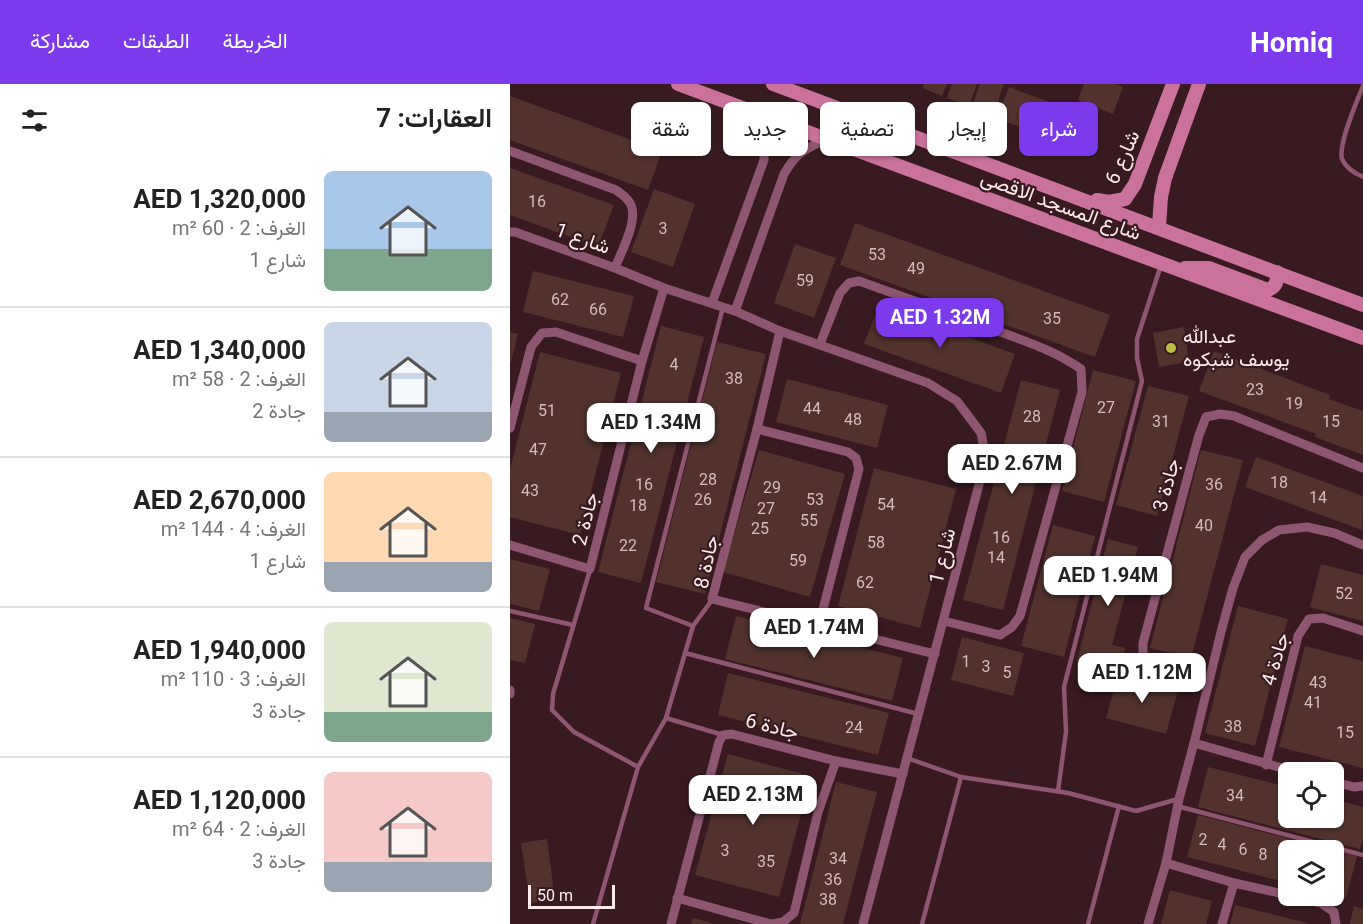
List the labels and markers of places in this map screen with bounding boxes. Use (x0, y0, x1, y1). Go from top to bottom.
pin: AED 1.32M (871, 298, 1009, 349)
place label: عبدالله يوسف شبكوه (1183, 324, 1290, 372)
marker: عبدالله يوسف شبكوه (1164, 341, 1178, 355)
pin: AED 1.34M (582, 403, 720, 454)
pin: AED 2.67M (943, 444, 1081, 495)
pin: AED 1.94M (1039, 556, 1177, 607)
pin: AED 1.74M (745, 608, 883, 659)
pin: AED 1.12M (1073, 653, 1211, 704)
pin: AED 2.13M (684, 775, 822, 826)

